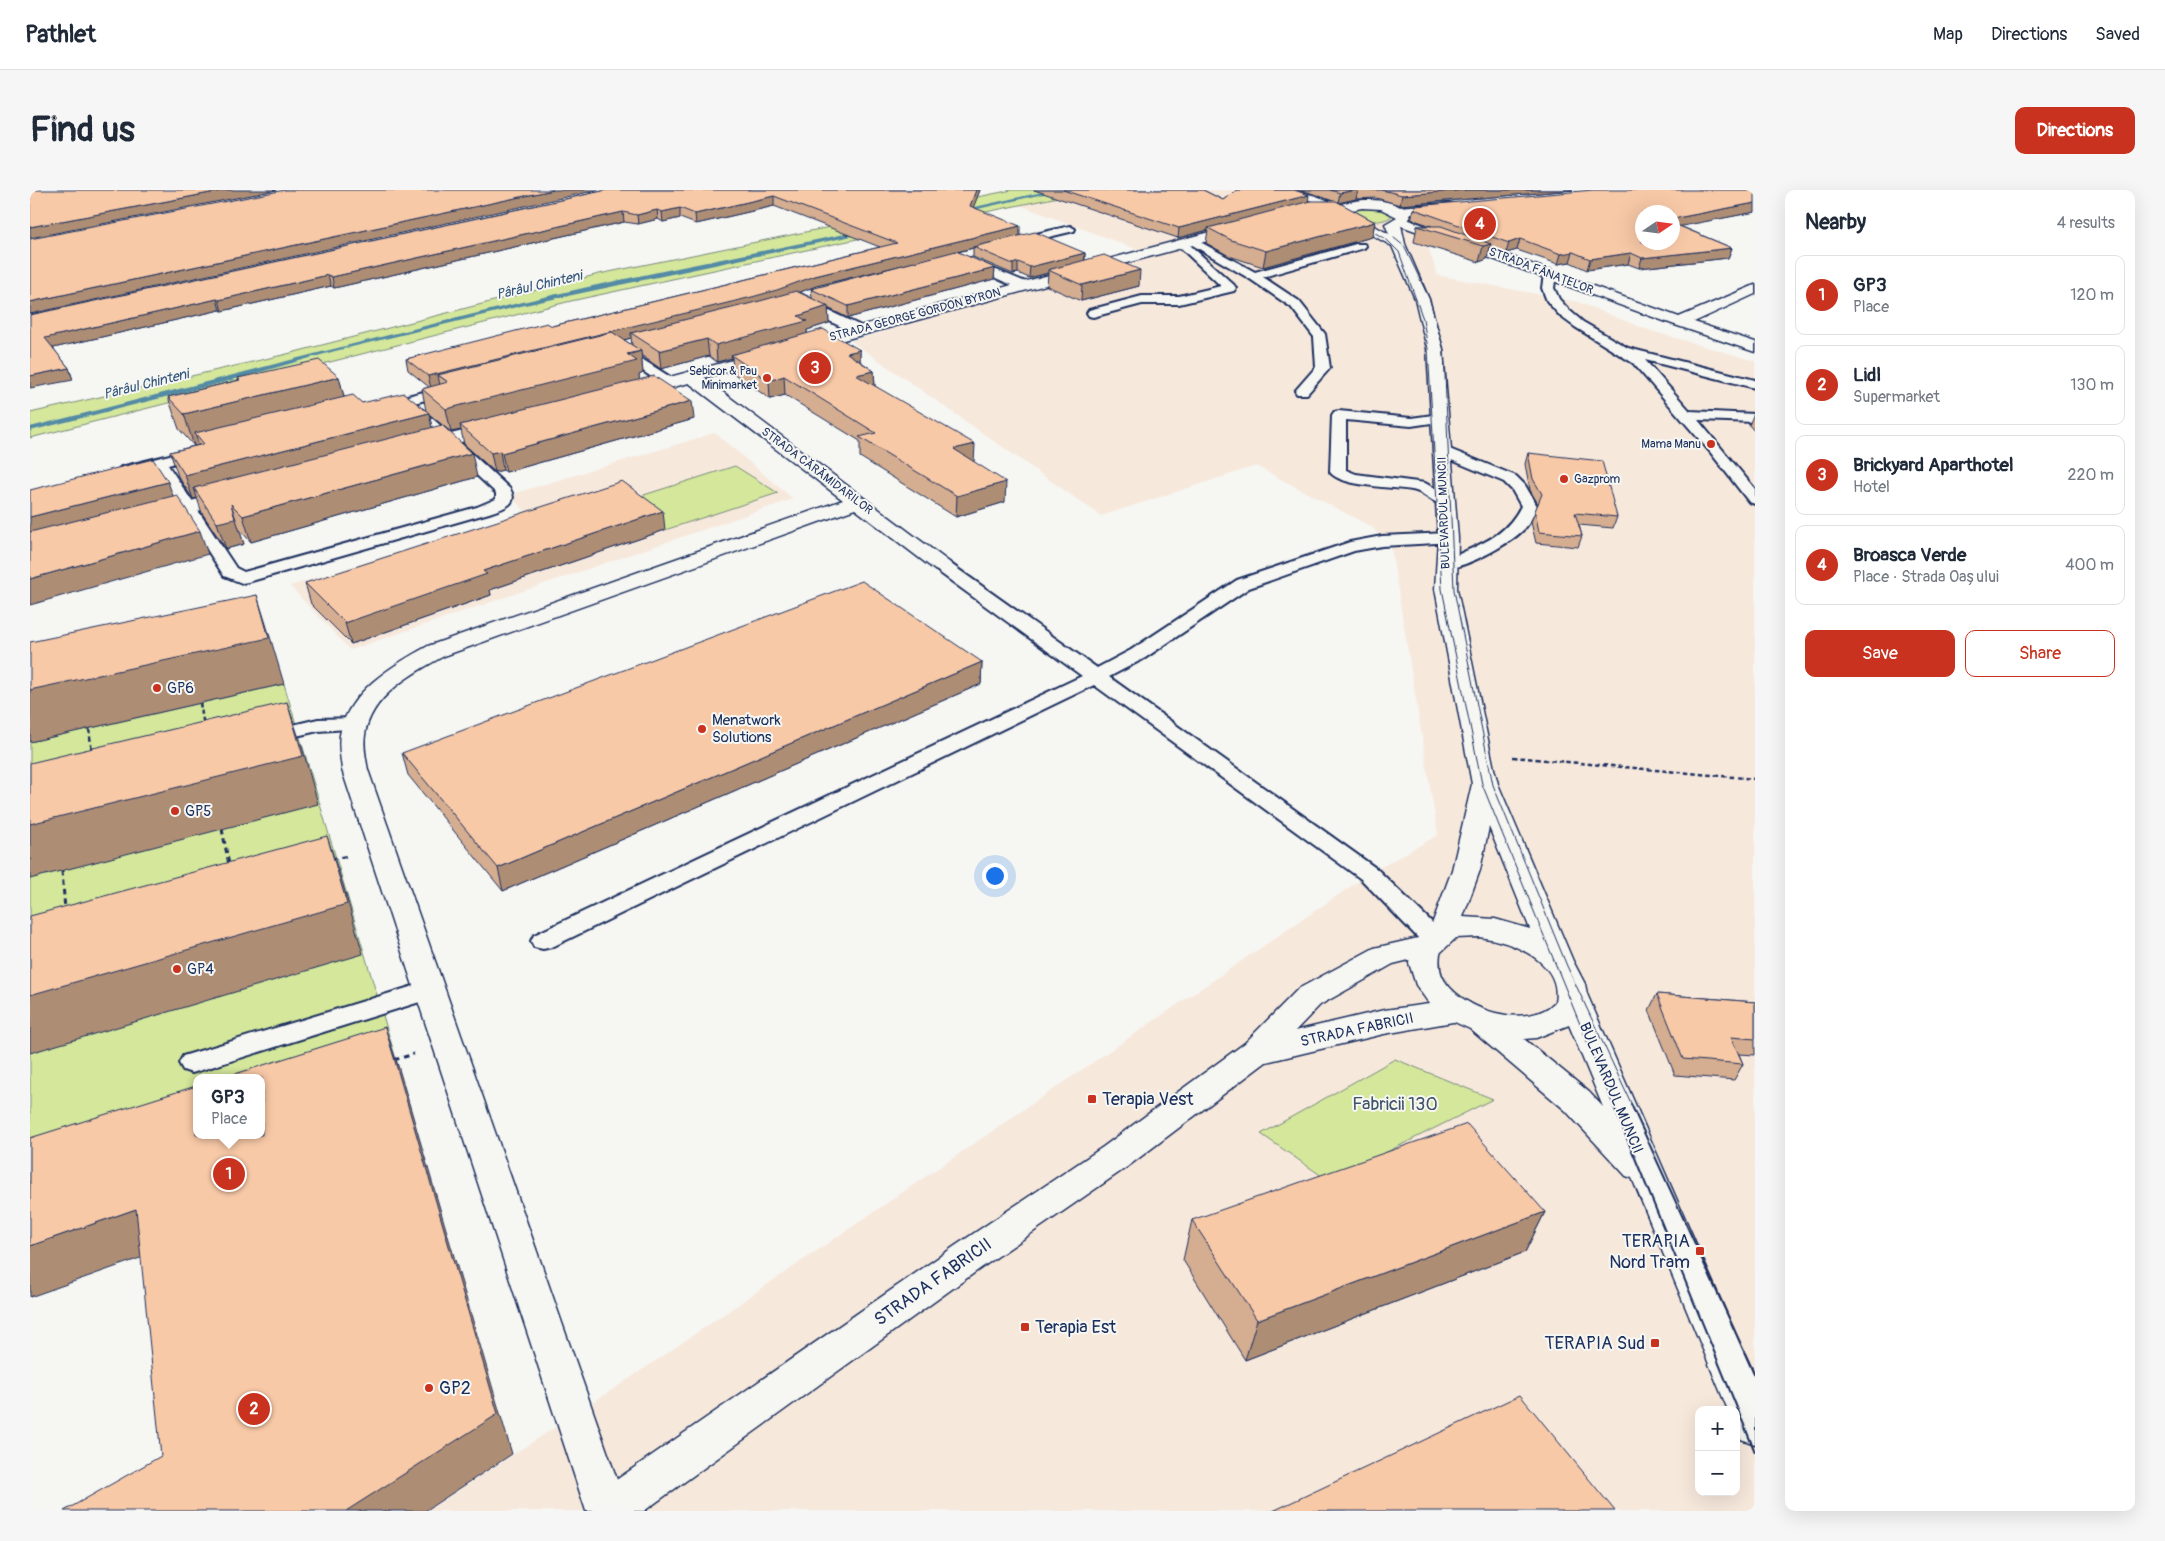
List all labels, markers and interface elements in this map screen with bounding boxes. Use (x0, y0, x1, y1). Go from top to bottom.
text: Pathlet (25, 20, 96, 49)
text: Map (1933, 23, 1963, 46)
text: Directions (1991, 23, 2067, 46)
text: Saved (2095, 23, 2140, 46)
button: Directions (2015, 107, 2135, 154)
text: Find us (30, 108, 135, 152)
pin: 4 (1464, 205, 1496, 243)
north arrow (1635, 205, 1680, 250)
text: Nearby (1805, 209, 1866, 236)
text: 4 results (2057, 213, 2115, 233)
street label: STRADA FÂNAȚELOR (1486, 243, 1596, 298)
water label: Pârâul Chinteni (495, 266, 586, 303)
text: GP3 (1853, 273, 1887, 297)
street label: STRADA GEORGE GORDON BYRON (828, 285, 1002, 345)
text: 1 (1819, 285, 1825, 305)
text: 120 m (2070, 285, 2114, 305)
text: Place (1853, 297, 1889, 317)
pin: 3 (799, 349, 831, 387)
text: Lidl (1853, 363, 1881, 387)
place label: Sebicor & Pau Minimarket (689, 364, 757, 393)
water label: Pârâul Chinteni (102, 365, 193, 403)
marker: Sebicor & Pau Minimarket (761, 372, 773, 384)
text: 2 (1818, 375, 1826, 395)
text: 130 m (2070, 375, 2114, 395)
text: Supermarket (1853, 387, 1940, 407)
street label: STRADA CĂRĂMIDARILOR (758, 424, 876, 518)
place label: Mama Manu (1641, 437, 1701, 452)
marker: Mama Manu (1705, 438, 1717, 450)
text: Brickyard Aparthotel (1853, 453, 2014, 477)
street label: BULEVARDUL MUNCII (1435, 457, 1453, 569)
text: 3 (1818, 465, 1826, 485)
text: 220 m (2068, 465, 2114, 485)
place label: Gazprom (1574, 472, 1621, 487)
marker: Gazprom (1558, 473, 1570, 485)
text: Hotel (1853, 477, 1890, 497)
text: Broasca Verde (1853, 543, 1966, 567)
text: 4 (1817, 555, 1827, 575)
text: 400 m (2065, 555, 2114, 575)
text: Place · Strada Oașului (1853, 567, 1999, 587)
button: Save (1805, 630, 1955, 677)
button: Share (1965, 630, 2115, 677)
place label: GP6 (167, 679, 194, 698)
marker: GP6 (151, 682, 163, 694)
place label: Menatwork Solutions (712, 711, 781, 747)
marker: Menatwork Solutions (696, 723, 708, 735)
place label: GP5 (185, 802, 211, 821)
marker: GP5 (169, 805, 181, 817)
your location (982, 863, 1008, 889)
place label: GP4 (187, 960, 214, 979)
marker: GP4 (171, 963, 183, 975)
street label: STRADA FABRICII (1299, 1009, 1415, 1051)
street label: BULEVARDUL MUNCII (1575, 1020, 1647, 1156)
popup (193, 1074, 265, 1139)
text: GP3 (211, 1085, 245, 1109)
place label: Terapia Vest (1102, 1088, 1194, 1111)
marker: Terapia Vest (1086, 1093, 1098, 1105)
park label: Fabricii 130 (1352, 1093, 1438, 1116)
text: Place (211, 1109, 247, 1129)
pin: 1 (213, 1155, 245, 1193)
place label: TERAPIA Nord Tram (1609, 1230, 1690, 1274)
street label: STRADA FABRICII (870, 1233, 996, 1331)
marker: TERAPIA Nord Tram (1694, 1245, 1706, 1257)
place label: Terapia Est (1035, 1316, 1117, 1339)
marker: Terapia Est (1019, 1321, 1031, 1333)
place label: TERAPIA Sud (1545, 1332, 1645, 1355)
marker: TERAPIA Sud (1649, 1337, 1661, 1349)
place label: GP2 (439, 1377, 471, 1400)
marker: GP2 (423, 1382, 435, 1394)
pin: 2 (238, 1390, 270, 1428)
map controls (1695, 1406, 1740, 1496)
button: + (1695, 1406, 1740, 1451)
button: − (1695, 1451, 1740, 1496)

